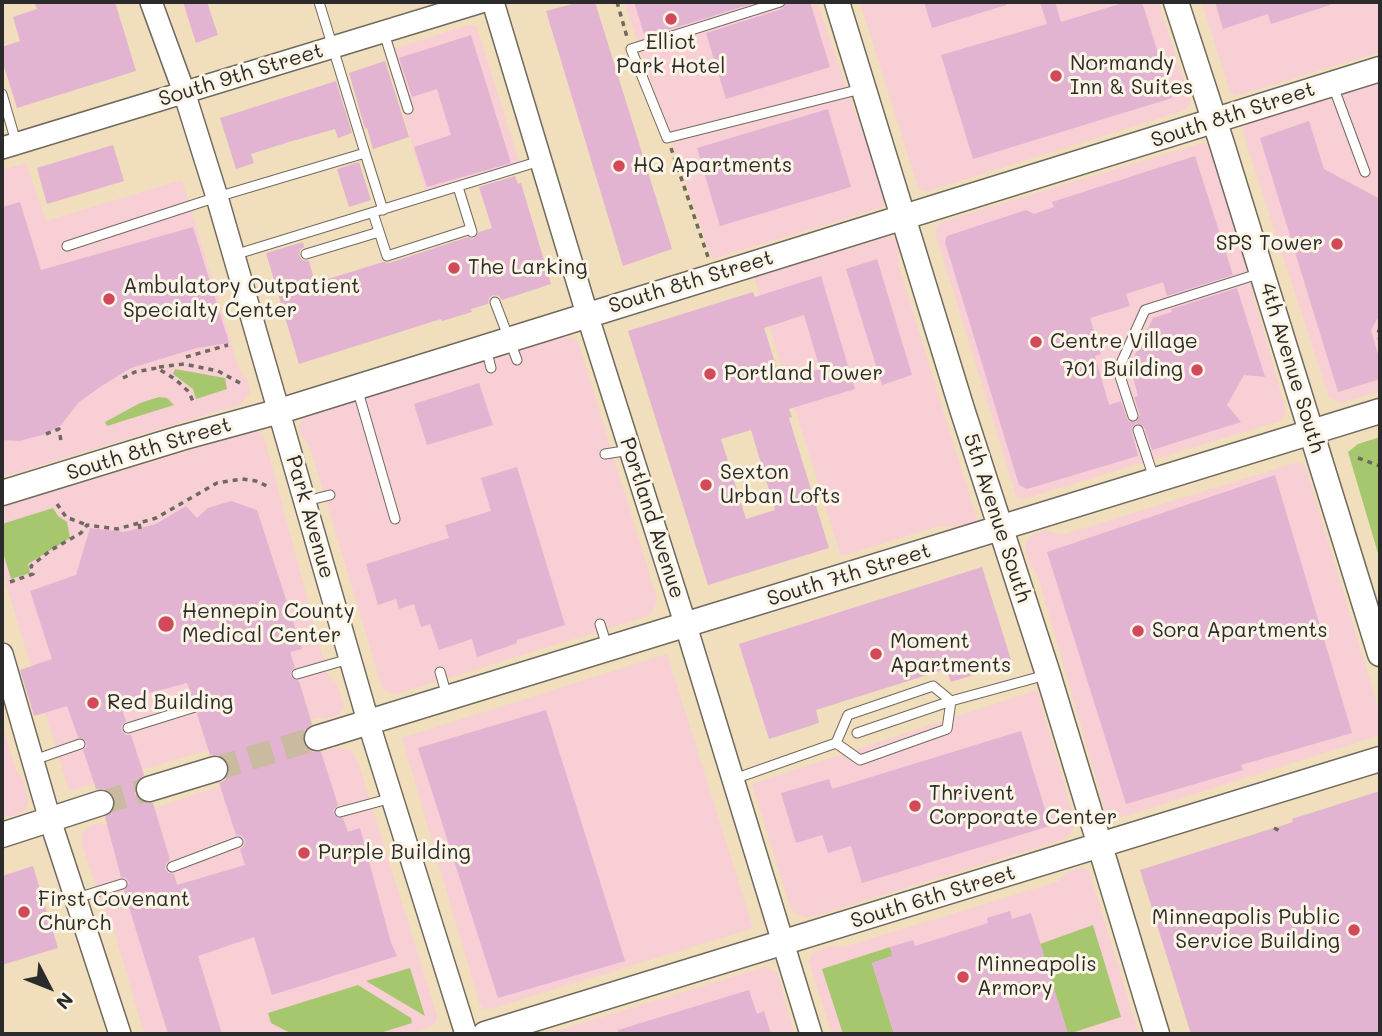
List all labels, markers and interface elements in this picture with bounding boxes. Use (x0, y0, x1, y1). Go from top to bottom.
marker: Elliot Park Hotel (663, 11, 679, 27)
place label: Elliot Park Hotel (616, 30, 726, 80)
street label: South 9th Street (156, 38, 326, 112)
place label: Normandy Inn & Suites (1070, 51, 1193, 101)
marker: Normandy Inn & Suites (1048, 68, 1064, 84)
street label: South 8th Street (1148, 77, 1318, 153)
place label: HQ Apartments (633, 153, 792, 179)
marker: HQ Apartments (611, 158, 627, 174)
place label: SPS Tower (1216, 231, 1323, 257)
marker: SPS Tower (1329, 236, 1345, 252)
street label: South 8th Street (606, 245, 776, 319)
place label: The Larking (468, 255, 587, 281)
marker: The Larking (446, 260, 462, 276)
place label: Ambulatory Outpatient Specialty Center (123, 274, 360, 324)
street label: 4th Avenue South (1254, 280, 1330, 456)
marker: Ambulatory Outpatient Specialty Center (101, 291, 117, 307)
place label: Centre Village (1050, 329, 1198, 355)
marker: Centre Village (1028, 334, 1044, 350)
place label: 701 Building (1062, 357, 1183, 383)
place label: Portland Tower (724, 361, 883, 387)
marker: 701 Building (1189, 362, 1205, 378)
marker: Portland Tower (702, 366, 718, 382)
street label: South 8th Street (64, 412, 234, 486)
street label: 5th Avenue South (958, 430, 1036, 606)
street label: Portland Avenue (614, 434, 690, 602)
street label: Park Avenue (280, 452, 340, 582)
place label: Sexton Urban Lofts (720, 460, 840, 510)
marker: Sexton Urban Lofts (698, 477, 714, 493)
street label: South 7th Street (764, 538, 934, 612)
place label: Hennepin County Medical Center (182, 599, 355, 649)
marker: Hennepin County Medical Center (156, 614, 176, 634)
place label: Sora Apartments (1152, 618, 1328, 644)
marker: Sora Apartments (1130, 623, 1146, 639)
place label: Moment Apartments (890, 629, 1011, 679)
marker: Moment Apartments (868, 646, 884, 662)
place label: Red Building (107, 690, 233, 716)
marker: Red Building (85, 695, 101, 711)
place label: Thrivent Corporate Center (929, 781, 1117, 831)
marker: Thrivent Corporate Center (907, 798, 923, 814)
place label: Purple Building (318, 840, 471, 866)
marker: Purple Building (296, 845, 312, 861)
street label: South 6th Street (848, 860, 1018, 934)
place label: First Covenant Church (38, 887, 190, 937)
marker: First Covenant Church (16, 904, 32, 920)
place label: Minneapolis Public Service Building (1152, 905, 1340, 955)
marker: Minneapolis Public Service Building (1346, 922, 1362, 938)
north arrow (14, 952, 84, 1022)
place label: Minneapolis Armory (977, 952, 1097, 1002)
marker: Minneapolis Armory (955, 969, 971, 985)
text: N (51, 988, 79, 1015)

